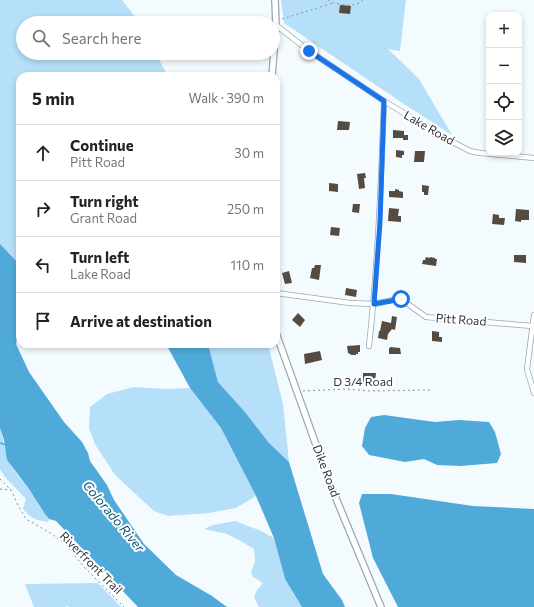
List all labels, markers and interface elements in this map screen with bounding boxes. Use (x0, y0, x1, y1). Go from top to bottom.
map controls (486, 12, 522, 156)
button: + (486, 12, 522, 48)
search box (16, 16, 280, 60)
icon: search (30, 27, 52, 49)
text: Search here (62, 29, 141, 47)
route end (300, 42, 318, 60)
button: − (486, 48, 522, 84)
button: locate (486, 84, 522, 120)
text: 5 min (32, 88, 75, 109)
text: Walk · 390 m (189, 90, 264, 106)
street label: Lake Road (402, 107, 457, 147)
button: layers (486, 120, 522, 156)
text: Continue (70, 136, 134, 154)
icon: ahead (32, 142, 54, 164)
text: 30 m (234, 145, 264, 161)
text: Pitt Road (70, 154, 125, 170)
text: Turn right (70, 192, 139, 210)
icon: right (32, 198, 54, 220)
text: 250 m (227, 201, 264, 217)
text: Grant Road (70, 210, 137, 226)
text: Turn left (70, 248, 129, 266)
icon: left (32, 254, 54, 276)
text: 110 m (231, 257, 264, 273)
text: Lake Road (70, 266, 131, 282)
route start (392, 290, 410, 308)
icon: arrive (32, 310, 54, 332)
street label: Pitt Road (435, 310, 487, 328)
text: Arrive at destination (70, 312, 212, 330)
street label: D 3/4 Road (333, 374, 393, 388)
street label: Dike Road (311, 443, 343, 499)
water label: Colorado River (80, 477, 149, 555)
street label: Riverfront Trail (58, 528, 126, 596)

